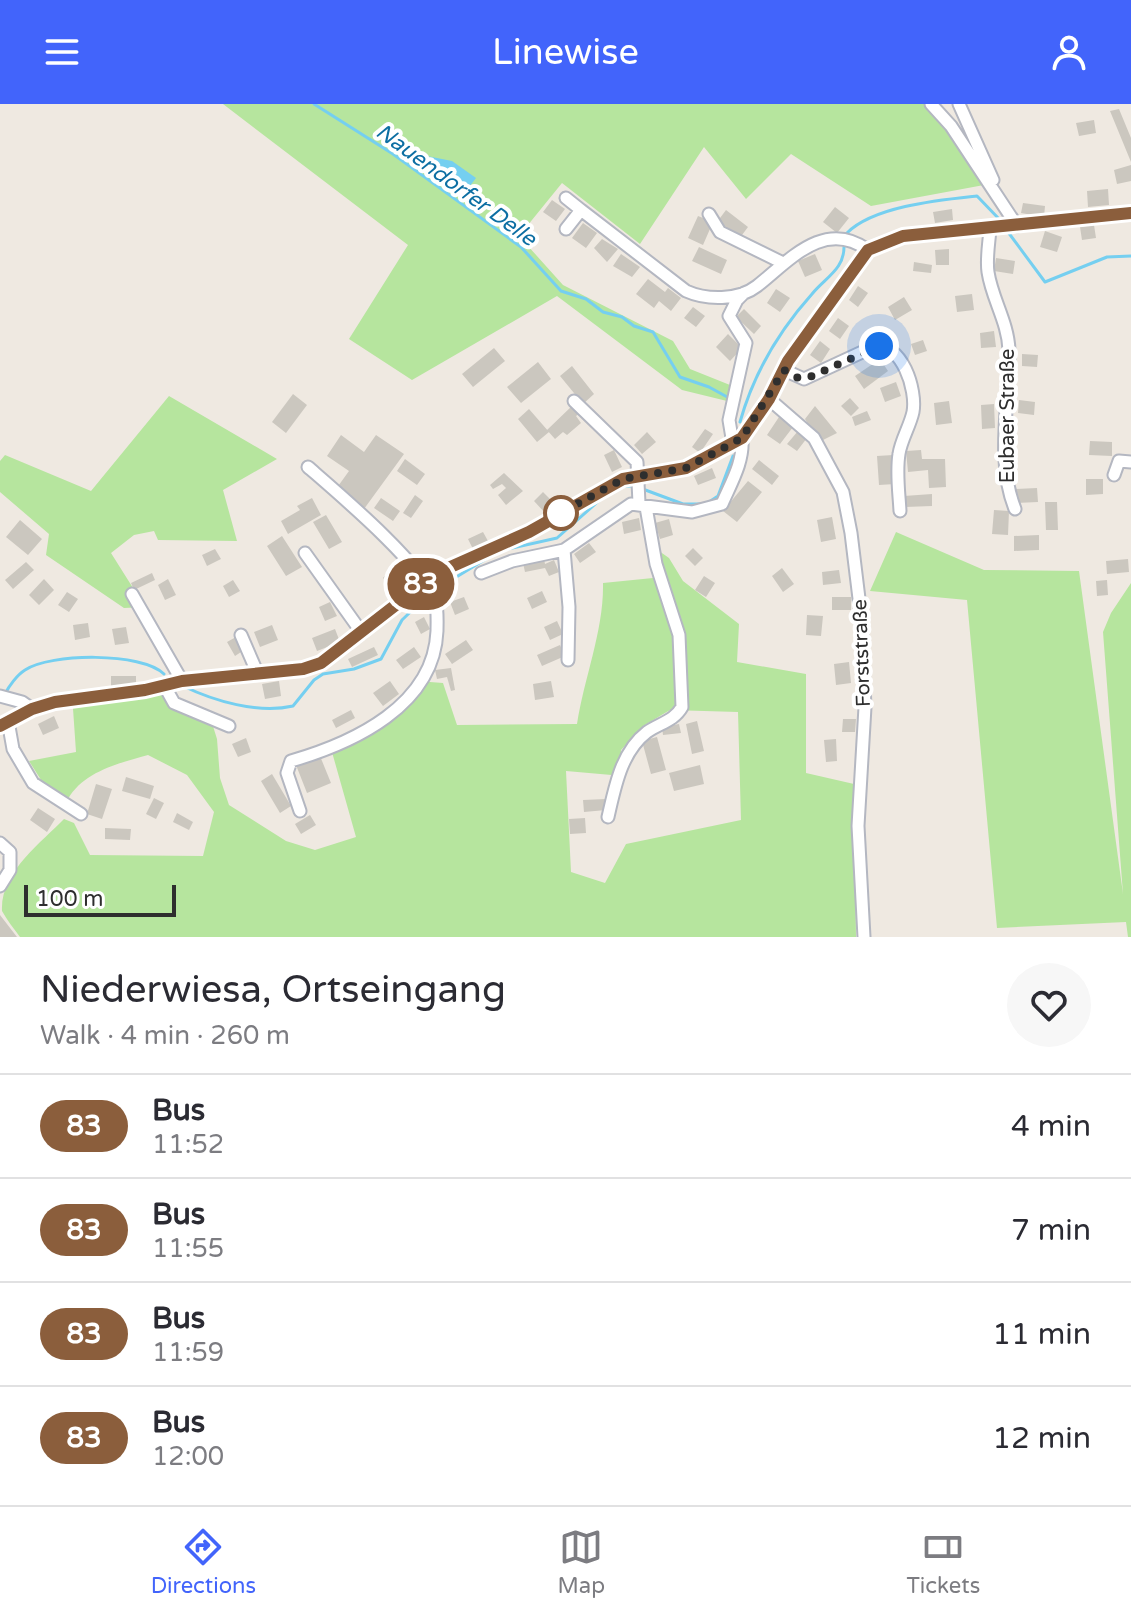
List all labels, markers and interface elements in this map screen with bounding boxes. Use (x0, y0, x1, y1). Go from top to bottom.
icon: menu (40, 30, 84, 74)
icon: person (1047, 30, 1091, 74)
text: Linewise (492, 31, 639, 74)
water label: Nauendorfer Delle (371, 118, 542, 253)
your location (859, 326, 899, 366)
street label: Eubaer Straße (996, 349, 1020, 483)
unlabelled marker (544, 496, 578, 530)
line badge: 83 (385, 558, 457, 610)
text: 83 (403, 567, 439, 601)
street label: Forststraße (848, 599, 876, 707)
scale bar (24, 881, 176, 917)
text: 100 m (36, 886, 103, 912)
button: heart (1007, 963, 1091, 1047)
text: Niederwiesa, Ortseingang (40, 967, 506, 1013)
text: Walk · 4 min · 260 m (40, 1020, 290, 1051)
text: Bus (152, 1092, 205, 1129)
text: 4 min (1011, 1108, 1091, 1145)
text: 83 (66, 1109, 102, 1143)
text: 11:52 (152, 1129, 224, 1160)
text: Bus (152, 1196, 205, 1233)
text: 7 min (1011, 1212, 1091, 1249)
text: 83 (66, 1213, 102, 1247)
text: 11:55 (152, 1233, 224, 1264)
text: Bus (152, 1300, 205, 1337)
text: 11 min (992, 1316, 1091, 1353)
text: 83 (66, 1317, 102, 1351)
text: 11:59 (152, 1337, 224, 1368)
text: Bus (152, 1404, 205, 1441)
text: 12 min (992, 1420, 1091, 1457)
text: 83 (66, 1421, 102, 1455)
text: 12:00 (152, 1441, 224, 1472)
tab: Directions (151, 1525, 256, 1599)
tab: Map (558, 1525, 605, 1599)
tab: Tickets (907, 1525, 980, 1599)

